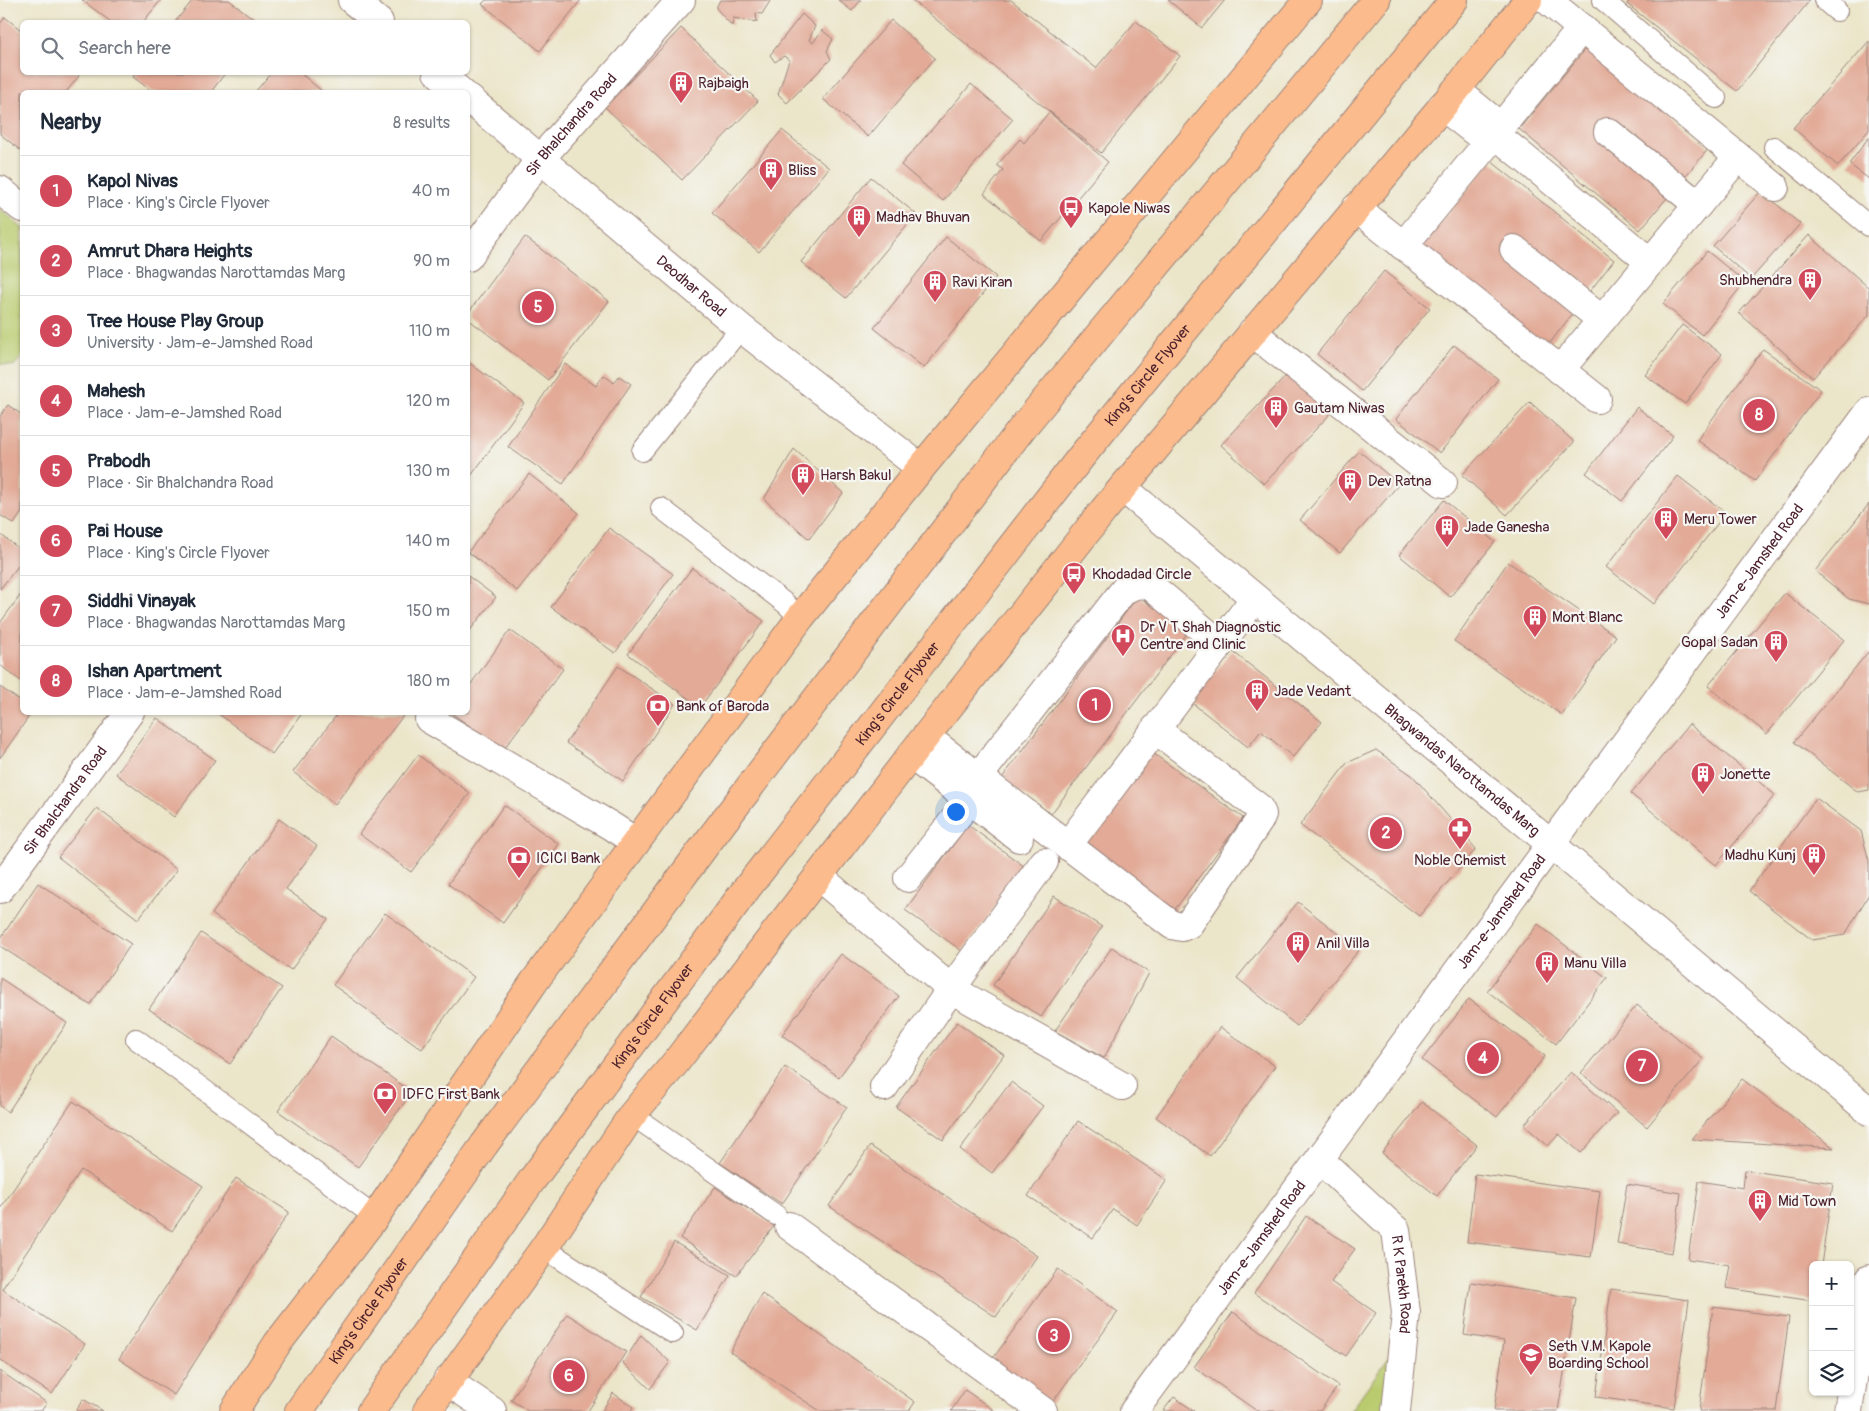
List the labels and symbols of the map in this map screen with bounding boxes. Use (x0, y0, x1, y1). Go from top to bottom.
street label: Sir Bhalchandra Road (521, 69, 621, 180)
building icon: Rajbaigh (668, 70, 694, 104)
place label: Rajbaigh (698, 74, 749, 93)
building icon: Bliss (758, 157, 784, 191)
place label: Bliss (788, 161, 816, 180)
bus stop icon: Kapole Niwas (1058, 195, 1084, 229)
place label: Kapole Niwas (1088, 199, 1170, 218)
building icon: Madhav Bhuvan (846, 204, 872, 238)
place label: Madhav Bhuvan (876, 208, 970, 227)
street label: Deodhar Road (652, 251, 730, 321)
building icon: Shubhendra (1797, 267, 1823, 301)
building icon: Ravi Kiran (922, 269, 948, 303)
place label: Shubhendra (1719, 271, 1792, 290)
place label: Ravi Kiran (952, 273, 1012, 292)
pin: 5 (522, 288, 554, 326)
street label: King's Circle Flyover (1100, 320, 1195, 430)
building icon: Gautam Niwas (1263, 395, 1289, 429)
pin: 8 (1743, 396, 1775, 434)
place label: Gautam Niwas (1294, 399, 1385, 418)
building icon: Harsh Bakul (790, 462, 816, 496)
place label: Harsh Bakul (820, 466, 892, 485)
building icon: Dev Ratna (1337, 468, 1363, 502)
place label: Dev Ratna (1368, 472, 1432, 491)
street label: Jam-e-Jamshed Road (1711, 500, 1808, 622)
building icon: Meru Tower (1653, 506, 1679, 540)
place label: Meru Tower (1684, 510, 1757, 529)
building icon: Jade Ganesha (1434, 514, 1460, 548)
place label: Jade Ganesha (1464, 518, 1549, 537)
bus stop icon: Khodadad Circle (1061, 561, 1087, 595)
place label: Khodadad Circle (1092, 565, 1192, 584)
building icon: Mont Blanc (1522, 604, 1548, 638)
place label: Mont Blanc (1552, 608, 1623, 627)
place label: Dr V T Shah Diagnostic Centre and Clinic (1140, 618, 1282, 654)
hospital icon: Dr V T Shah Diagnostic Centre and Clinic (1110, 623, 1136, 657)
building icon: Gopal Sadan (1763, 629, 1789, 663)
place label: Gopal Sadan (1681, 633, 1758, 652)
street label: King's Circle Flyover (851, 637, 944, 749)
building icon: Jade Vedant (1244, 678, 1270, 712)
place label: Jade Vedant (1274, 682, 1352, 701)
pin: 1 (1079, 686, 1111, 724)
bank icon: Bank of Baroda (645, 693, 671, 727)
place label: Bank of Baroda (676, 697, 769, 716)
street label: Bhagwandas Narottamdas Marg (1380, 700, 1544, 840)
street label: Sir Bhalchandra Road (19, 742, 111, 858)
building icon: Jonette (1690, 761, 1716, 795)
place label: Jonette (1720, 765, 1771, 784)
your location (943, 799, 969, 825)
pin: 2 (1370, 814, 1402, 852)
pharmacy icon: Noble Chemist (1447, 816, 1473, 850)
building icon: Madhu Kunj (1801, 842, 1827, 876)
bank icon: ICICI Bank (506, 845, 532, 879)
place label: Madhu Kunj (1725, 846, 1796, 865)
place label: ICICI Bank (536, 849, 601, 868)
street label: Jam-e-Jamshed Road (1453, 850, 1550, 973)
place label: Noble Chemist (1414, 851, 1507, 870)
building icon: Anil Villa (1285, 930, 1311, 964)
place label: Anil Villa (1316, 934, 1370, 953)
building icon: Manu Villa (1534, 950, 1560, 984)
place label: Manu Villa (1564, 954, 1626, 973)
street label: King's Circle Flyover (608, 959, 698, 1073)
pin: 4 (1467, 1039, 1499, 1077)
pin: 7 (1626, 1047, 1658, 1085)
bank icon: IDFC First Bank (372, 1081, 398, 1115)
place label: IDFC First Bank (402, 1085, 501, 1104)
street label: Jam-e-Jamshed Road (1213, 1177, 1310, 1299)
building icon: Mid Town (1747, 1188, 1773, 1222)
place label: Mid Town (1778, 1192, 1836, 1211)
street label: R K Parekh Road (1387, 1234, 1416, 1334)
street label: King's Circle Flyover (325, 1253, 413, 1368)
pin: 3 (1038, 1317, 1070, 1355)
place label: Seth V.M. Kapole Boarding School (1548, 1337, 1651, 1373)
school or university icon: Seth V.M. Kapole Boarding School (1518, 1342, 1544, 1376)
pin: 6 (553, 1357, 585, 1395)

